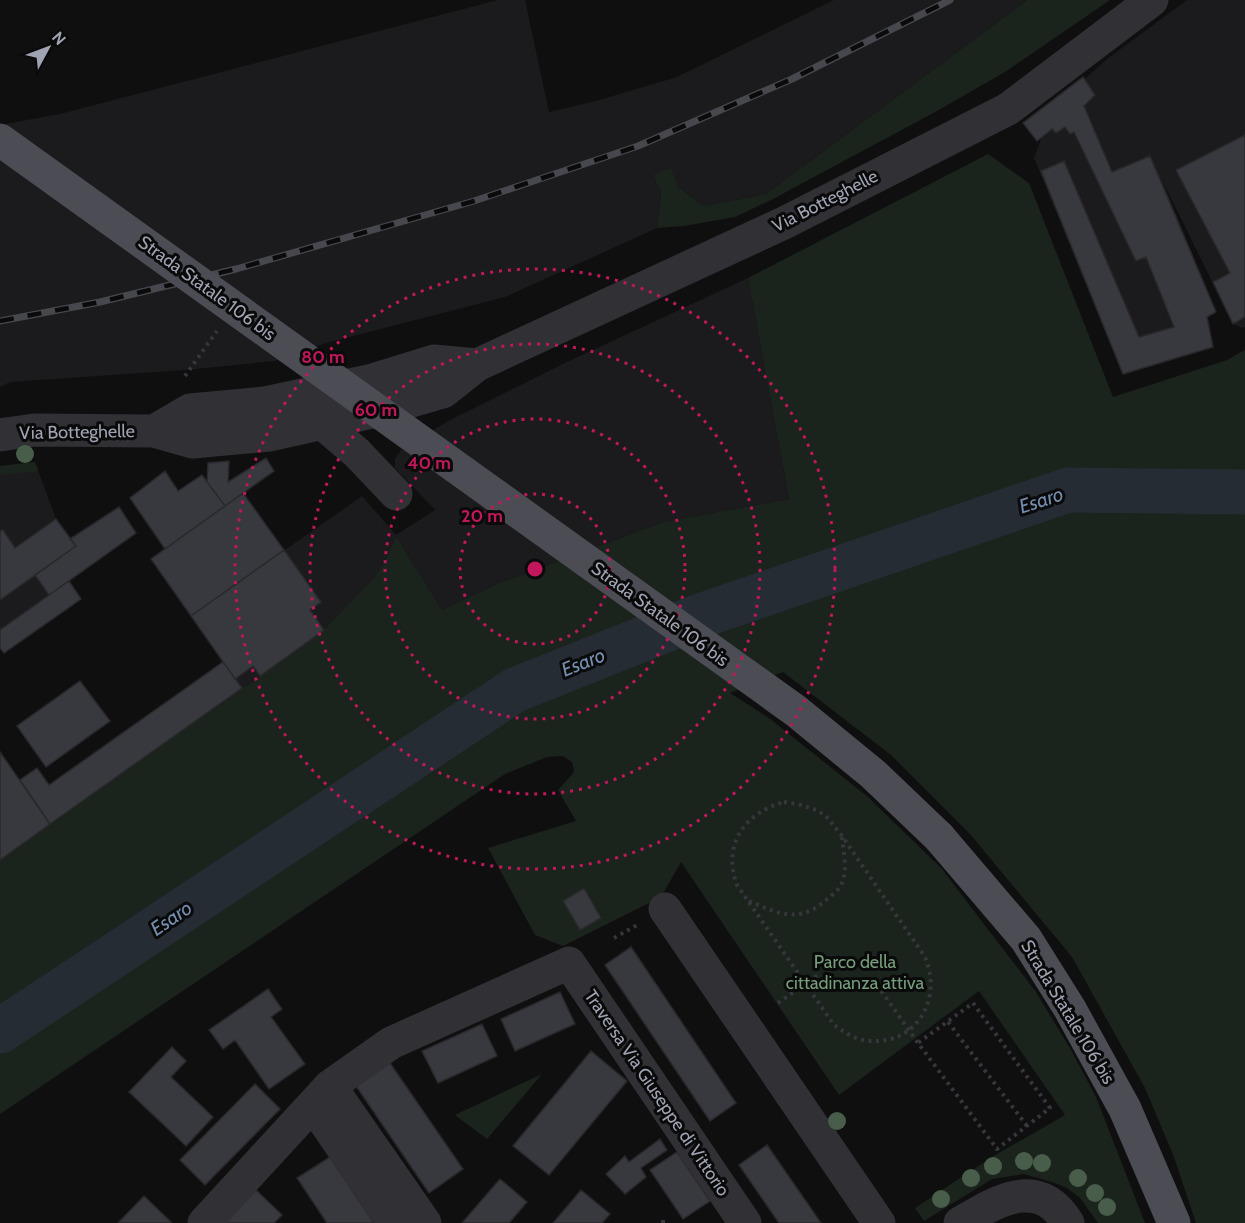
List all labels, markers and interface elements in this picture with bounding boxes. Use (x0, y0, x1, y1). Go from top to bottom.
north arrow (18, 18, 78, 78)
text: N (48, 28, 70, 49)
street label: Via Botteghelle (768, 165, 882, 237)
street label: Strada Statale 106 bis (134, 231, 280, 345)
text: 80 m (301, 346, 345, 368)
text: 60 m (355, 399, 397, 421)
street label: Via Botteghelle (19, 420, 135, 444)
text: 40 m (407, 452, 451, 474)
water label: Esaro (1016, 482, 1066, 518)
text: 20 m (461, 505, 503, 527)
street label: Strada Statale 106 bis (587, 557, 733, 671)
centre of rings (525, 559, 545, 579)
water label: Esaro (558, 642, 608, 682)
water label: Esaro (146, 895, 196, 941)
street label: Strada Statale 106 bis (1016, 936, 1120, 1088)
park label: Parco della cittadinanza attiva (786, 951, 925, 994)
street label: Traversa Via Giuseppe di Vittorio (580, 986, 734, 1200)

